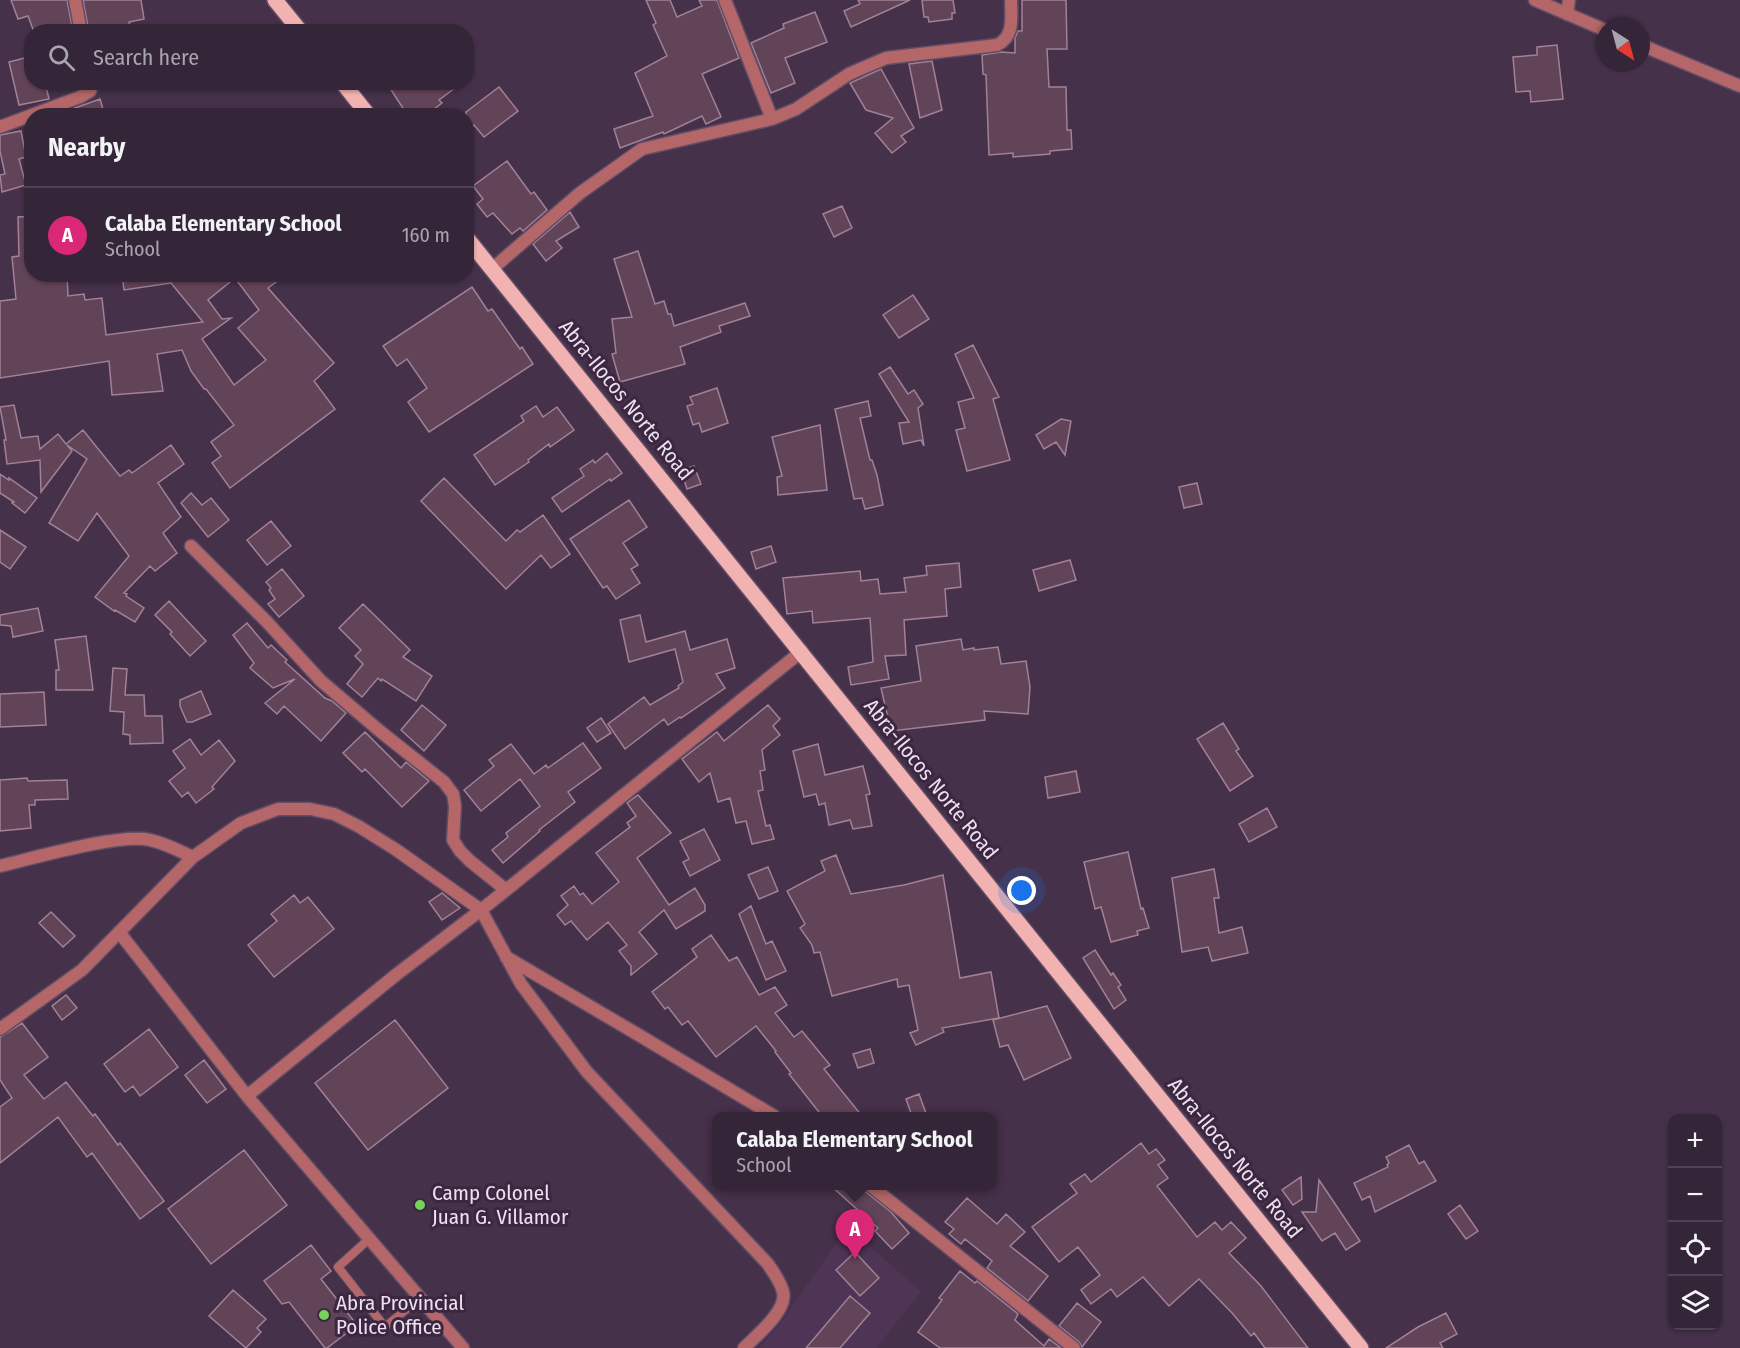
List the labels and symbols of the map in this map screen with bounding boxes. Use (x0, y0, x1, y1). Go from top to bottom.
north arrow (1596, 18, 1650, 72)
street label: Abra-Ilocos Norte Road (553, 315, 699, 485)
street label: Abra-Ilocos Norte Road (858, 694, 1004, 864)
your location (1007, 876, 1036, 905)
street label: Abra-Ilocos Norte Road (1162, 1073, 1308, 1243)
place label: Camp Colonel Juan G. Villamor (432, 1180, 569, 1230)
marker: Camp Colonel Juan G. Villamor (413, 1198, 427, 1212)
pin: A (836, 1210, 874, 1259)
place label: Abra Provincial Police Office (336, 1290, 464, 1340)
marker: Abra Provincial Police Office (317, 1308, 331, 1322)

